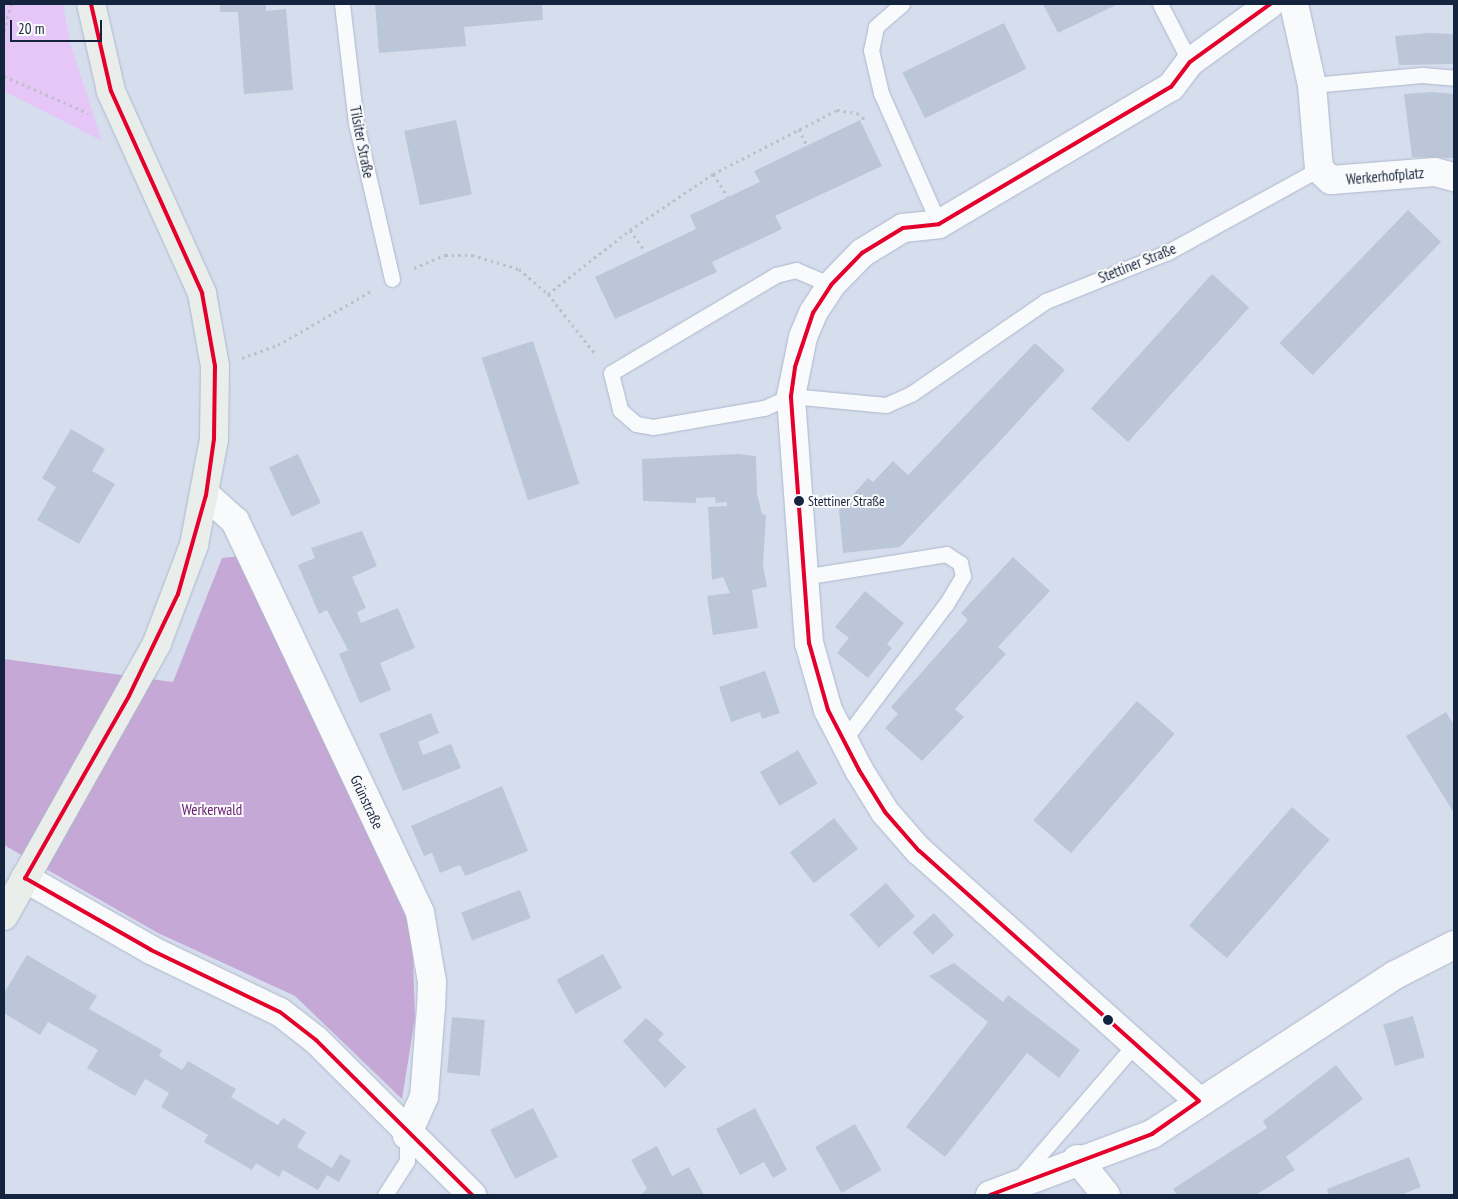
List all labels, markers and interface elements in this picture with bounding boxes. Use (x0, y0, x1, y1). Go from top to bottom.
scale bar (12, 10, 105, 42)
text: 20 m (18, 19, 44, 38)
street label: Tilsiter Straße (346, 104, 378, 180)
street label: Werkerhofplatz (1345, 164, 1425, 188)
street label: Stettiner Straße (1095, 239, 1179, 287)
place label: Stettiner Straße (808, 493, 885, 509)
marker: Stettiner Straße (794, 496, 804, 506)
street label: Grünstraße (347, 772, 387, 832)
park label: Werkerwald (182, 801, 242, 819)
unlabelled marker (1103, 1015, 1113, 1025)

